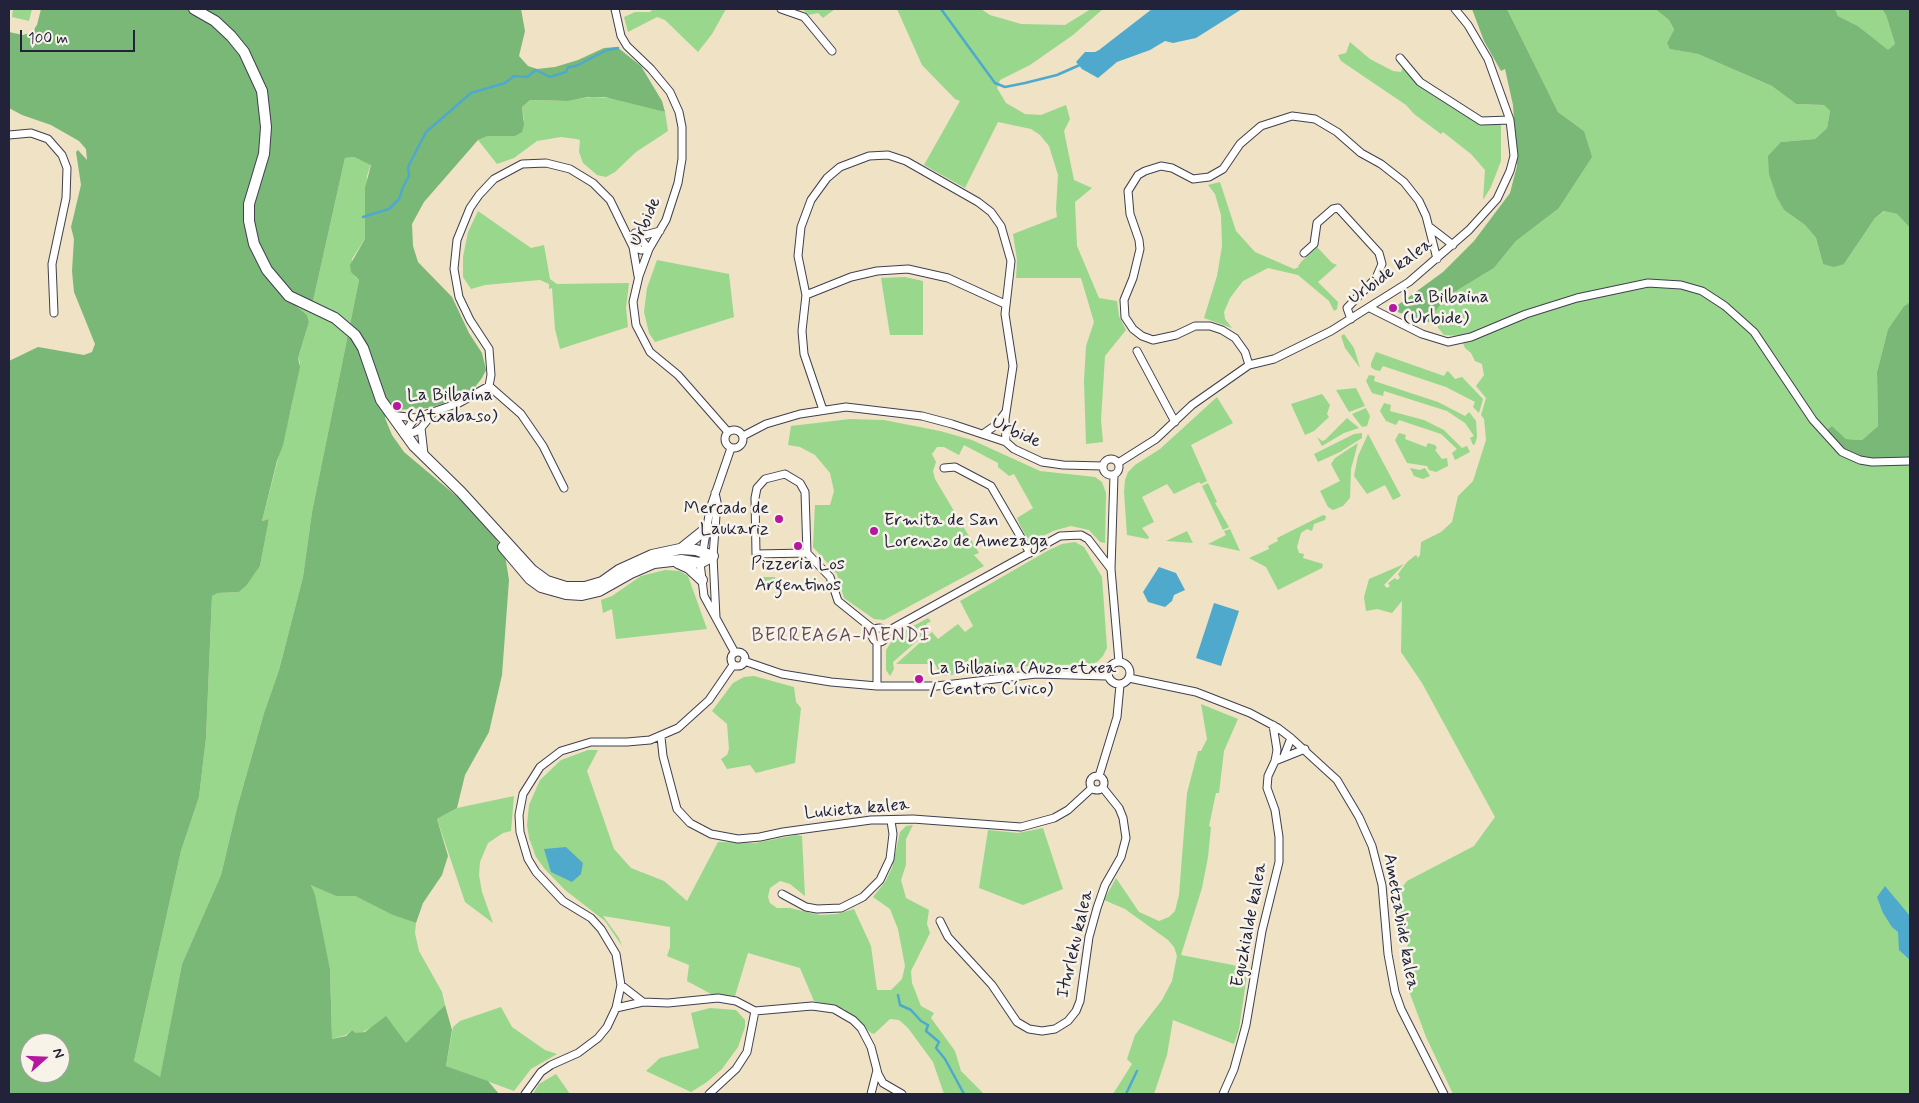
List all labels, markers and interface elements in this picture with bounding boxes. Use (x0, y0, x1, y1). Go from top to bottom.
scale bar (22, 20, 138, 52)
text: 100 m (28, 29, 68, 49)
street label: Urbide (625, 194, 667, 250)
street label: Urbide kalea (1345, 234, 1437, 310)
place label: La Bilbaina (Urbide) (1403, 287, 1489, 330)
marker: La Bilbaina (Urbide) (1387, 302, 1399, 314)
place label: La Bilbaina (Atxabaso) (407, 385, 498, 428)
marker: La Bilbaina (Atxabaso) (391, 400, 403, 412)
street label: Urbide (988, 412, 1044, 454)
place label: Mercado de Laukariz (684, 498, 769, 540)
place label: Ermita de San Lorenzo de Amezaga (884, 510, 1048, 552)
marker: Mercado de Laukariz (773, 513, 785, 525)
marker: Ermita de San Lorenzo de Amezaga (868, 525, 880, 537)
marker: Pizzeria Los Argentinos (792, 540, 804, 552)
place label: Pizzeria Los Argentinos (751, 554, 845, 596)
district label: BERREAGA-MENDI (746, 626, 936, 648)
place label: La Bilbaina (Auzo-etxea / Centro Cívico) (929, 658, 1116, 701)
marker: La Bilbaina (Auzo-etxea / Centro Cívico) (913, 673, 925, 685)
street label: Lukieta kalea (804, 795, 910, 825)
street label: Ametzabide kalea (1377, 852, 1423, 992)
street label: Eguzkialde kalea (1227, 861, 1273, 989)
street label: Iturleku kalea (1053, 888, 1099, 1000)
north arrow (20, 1033, 70, 1083)
text: N (48, 1046, 68, 1061)

